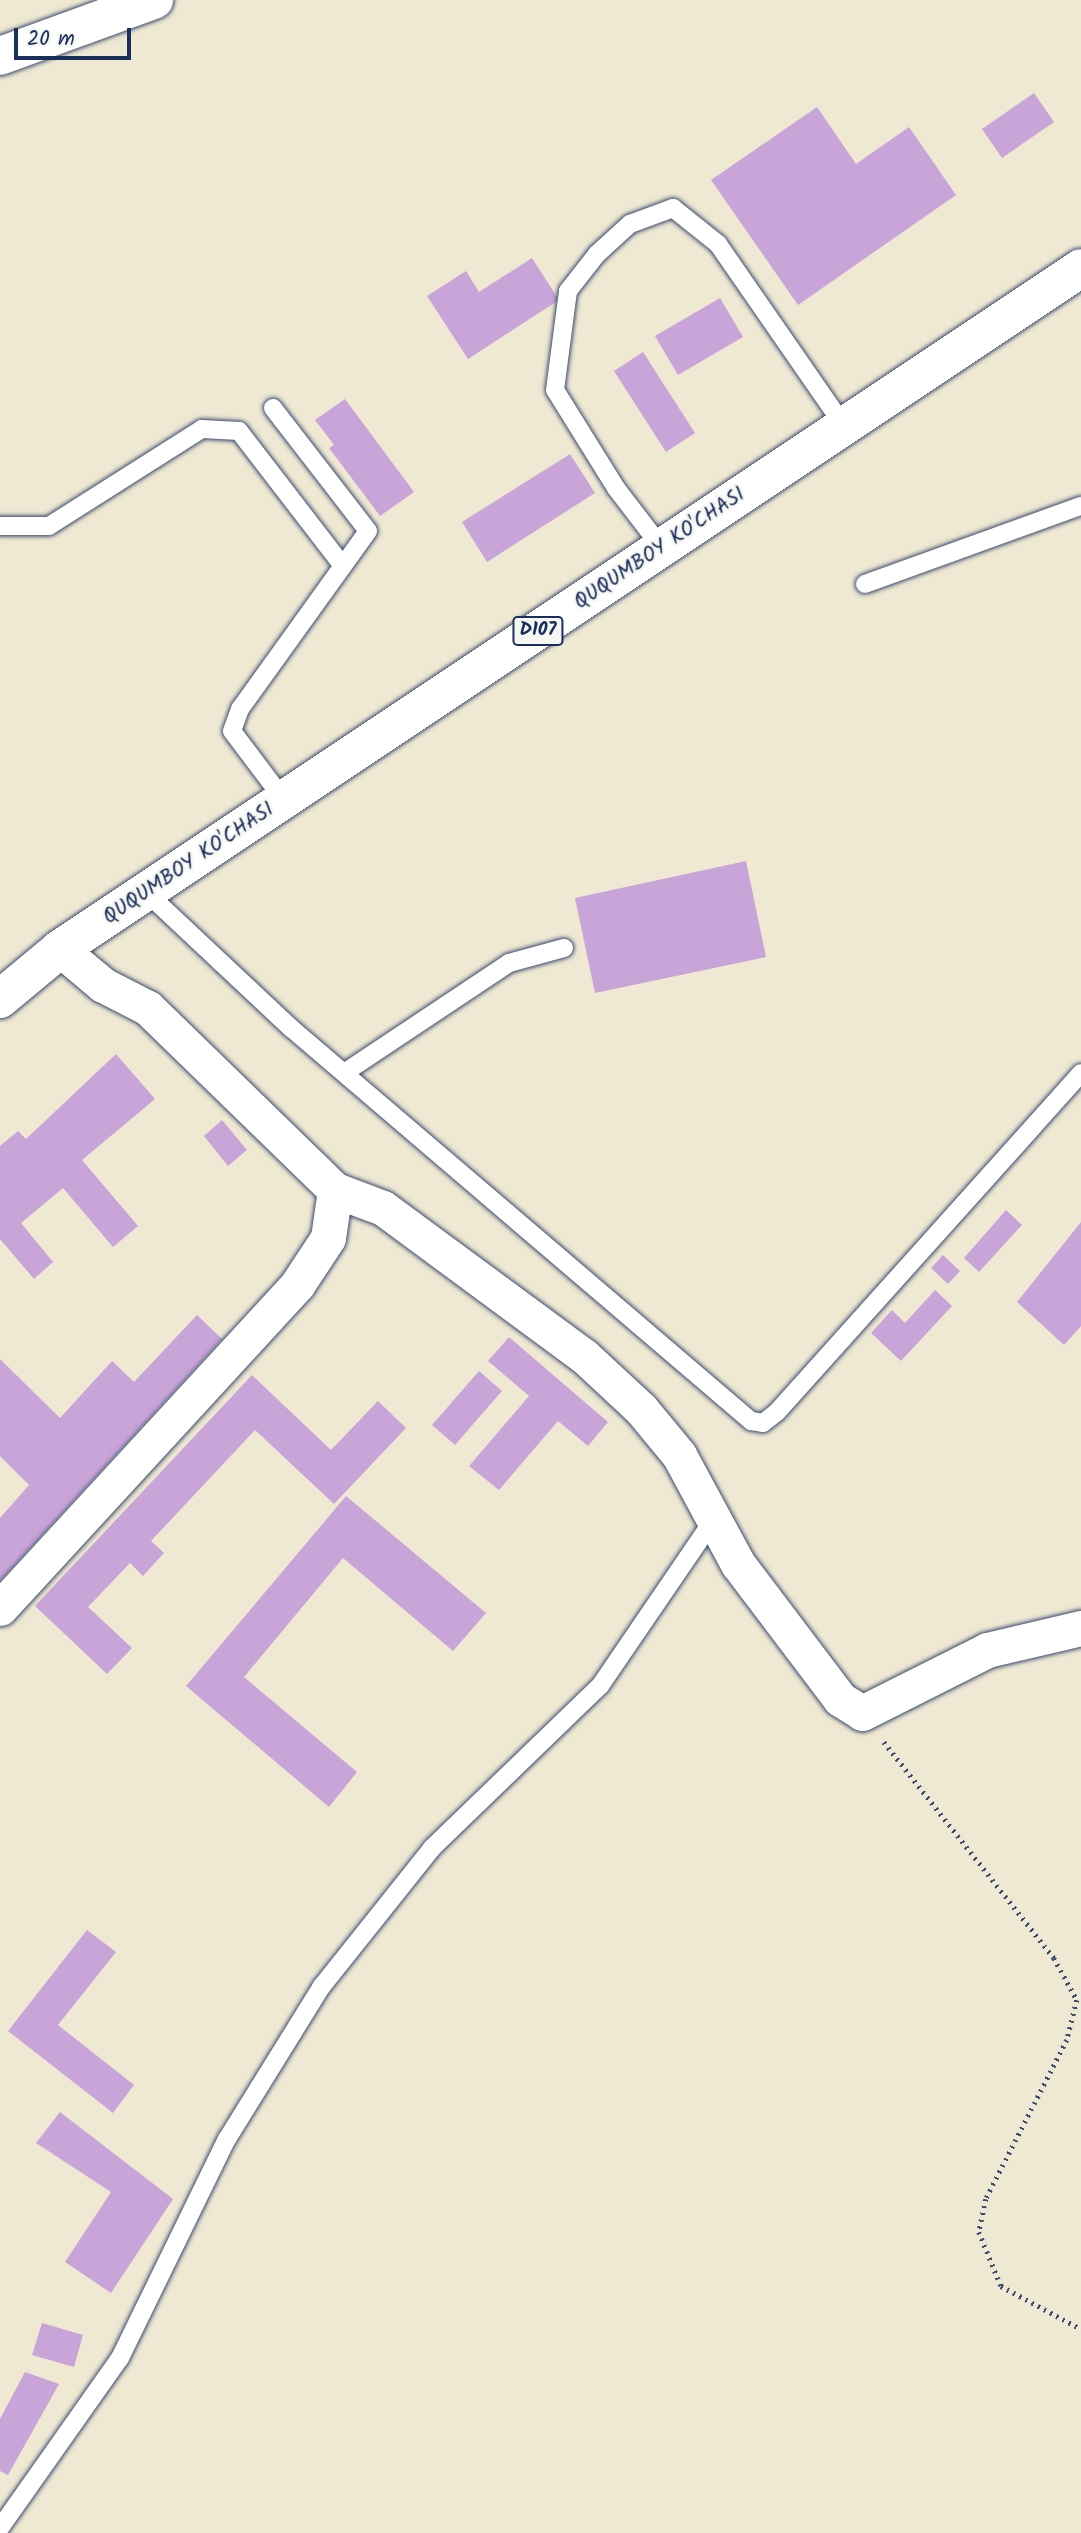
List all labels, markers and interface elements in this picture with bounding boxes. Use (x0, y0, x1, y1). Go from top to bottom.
scale bar (18, 14, 135, 58)
text: 20 m (27, 23, 75, 56)
street label: QUQUMBOY KO'CHASI (570, 482, 750, 616)
road number: D107 (512, 616, 564, 646)
street label: QUQUMBOY KO'CHASI (99, 797, 279, 931)

